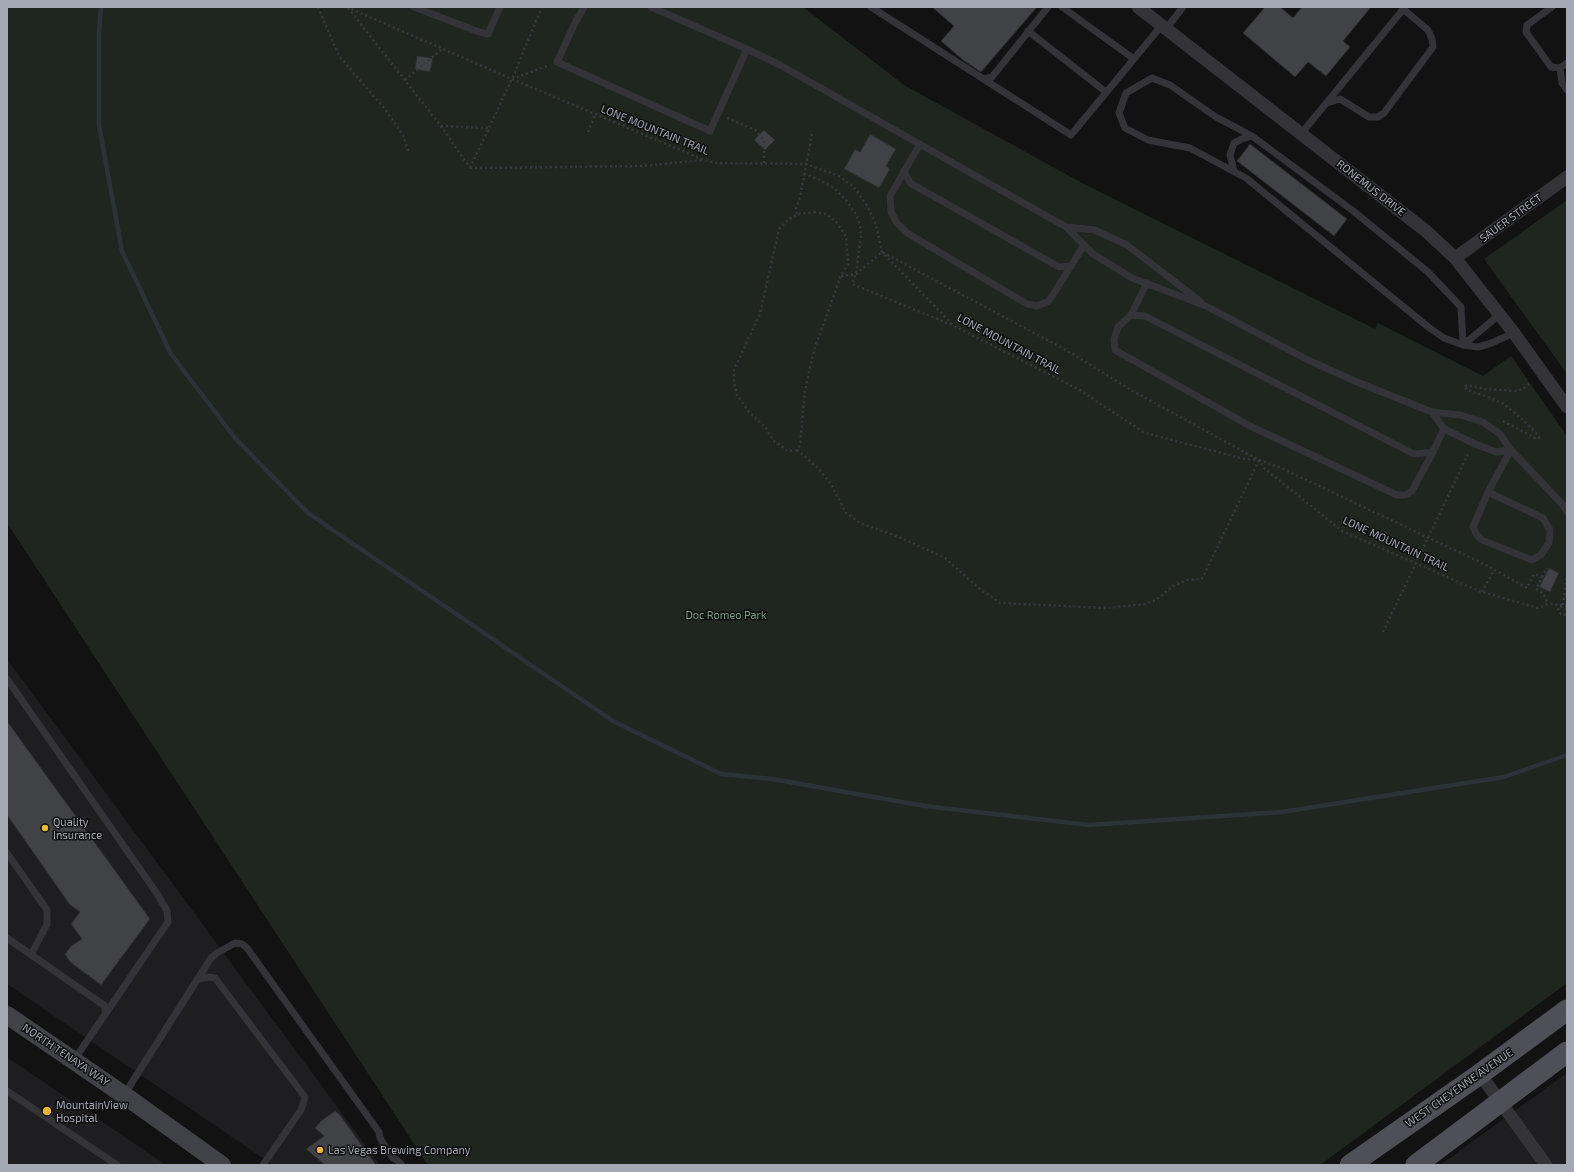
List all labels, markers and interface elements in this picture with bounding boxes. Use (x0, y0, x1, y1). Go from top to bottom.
street label: LONE MOUNTAIN TRAIL (599, 102, 711, 158)
street label: RONEMUS DRIVE (1334, 157, 1408, 219)
street label: SAUER STREET (1477, 191, 1545, 245)
street label: LONE MOUNTAIN TRAIL (955, 311, 1063, 377)
street label: LONE MOUNTAIN TRAIL (1341, 514, 1451, 574)
park label: Doc Romeo Park (685, 608, 767, 622)
place label: Quality Insurance (53, 815, 102, 841)
marker: Quality Insurance (40, 823, 50, 833)
street label: NORTH TENAYA WAY (20, 1021, 112, 1089)
street label: WEST CHEYENNE AVENUE (1403, 1046, 1515, 1130)
place label: MountainView Hospital (56, 1098, 128, 1124)
marker: MountainView Hospital (41, 1105, 53, 1117)
place label: Las Vegas Brewing Company (328, 1143, 471, 1157)
marker: Las Vegas Brewing Company (315, 1145, 325, 1155)

